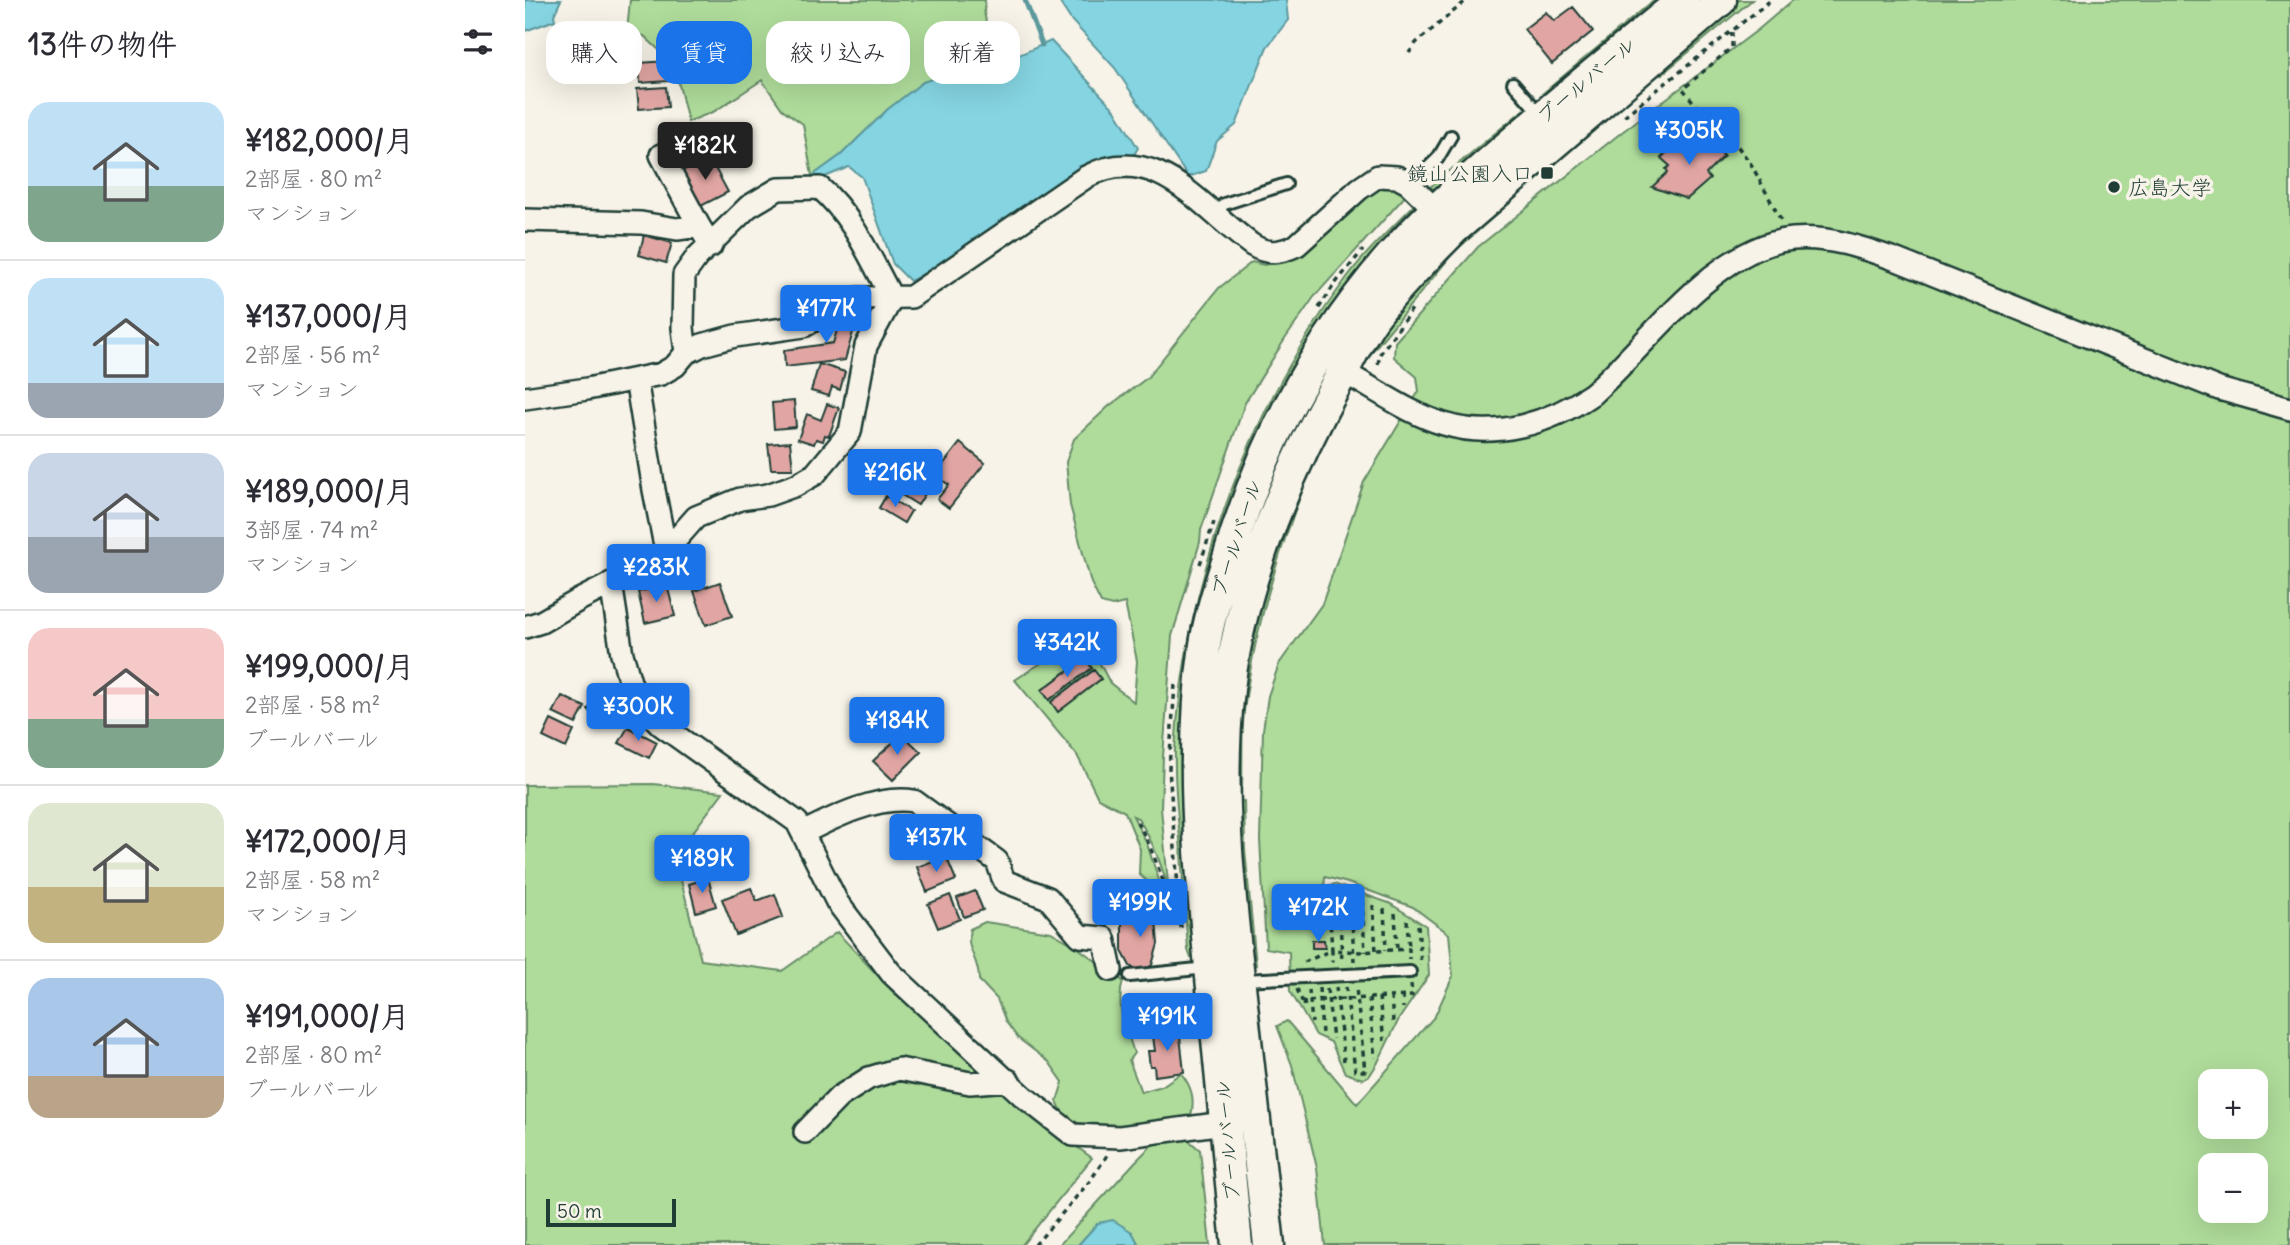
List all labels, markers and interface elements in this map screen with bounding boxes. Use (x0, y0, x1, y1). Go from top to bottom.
chip: 購入 (546, 21, 642, 84)
chip: 賃貸 (656, 21, 752, 84)
chip: 絞り込み (766, 21, 910, 84)
chip: 新着 (924, 21, 1020, 84)
icon: filters (459, 23, 497, 61)
text: 13件の物件 (28, 25, 177, 63)
street label: ブールバール (1530, 30, 1642, 130)
pin: ¥305K (1640, 108, 1738, 167)
text: ¥305K (1654, 115, 1724, 144)
text: ¥182,000/月 (245, 121, 414, 159)
pin: ¥182K (656, 122, 754, 182)
icon: home (84, 130, 168, 214)
text: ¥182K (674, 130, 736, 159)
place label: 鏡山公園入口 (1407, 160, 1533, 187)
text: 2部屋 · 80 m² (245, 164, 382, 193)
marker: 鏡山公園入口 (1539, 165, 1555, 181)
place label: 広島大学 (2128, 174, 2212, 201)
marker: 広島大学 (2106, 179, 2122, 195)
text: マンション (245, 198, 359, 227)
pin: ¥177K (777, 286, 875, 345)
text: ¥177K (796, 293, 856, 322)
text: ¥137,000/月 (245, 297, 412, 335)
icon: home (84, 306, 168, 390)
text: 2部屋 · 56 m² (245, 340, 380, 369)
text: マンション (245, 374, 359, 403)
pin: ¥216K (846, 449, 944, 509)
text: ¥216K (864, 457, 926, 486)
text: ¥189,000/月 (245, 472, 414, 510)
street label: ブールバール (1204, 476, 1268, 600)
icon: home (84, 481, 168, 565)
text: 3部屋 · 74 m² (245, 515, 378, 544)
pin: ¥283K (607, 544, 705, 604)
text: マンション (245, 549, 359, 578)
text: ¥283K (623, 552, 689, 581)
pin: ¥342K (1018, 620, 1116, 679)
text: ¥342K (1034, 627, 1100, 656)
text: ¥199,000/月 (245, 647, 414, 685)
icon: home (84, 656, 168, 740)
pin: ¥300K (589, 684, 687, 743)
text: 2部屋 · 58 m² (245, 690, 380, 719)
text: ¥300K (602, 691, 674, 720)
pin: ¥184K (848, 698, 946, 757)
text: ¥184K (865, 705, 929, 734)
text: ブールバール (245, 724, 379, 753)
pin: ¥137K (887, 814, 985, 874)
text: ¥172,000/月 (245, 822, 412, 860)
text: ¥137K (905, 822, 967, 851)
icon: home (84, 831, 168, 915)
pin: ¥189K (653, 836, 751, 895)
text: ¥189K (670, 843, 734, 872)
text: 2部屋 · 58 m² (245, 865, 380, 894)
pin: ¥199K (1091, 880, 1189, 939)
pin: ¥172K (1269, 884, 1367, 944)
text: ¥199K (1108, 887, 1172, 916)
text: ¥172K (1288, 892, 1348, 921)
text: マンション (245, 899, 359, 928)
pin: ¥191K (1118, 993, 1216, 1053)
text: ¥191,000/月 (245, 997, 410, 1035)
text: ¥191K (1137, 1001, 1197, 1030)
icon: home (84, 1006, 168, 1090)
text: 2部屋 · 80 m² (245, 1040, 382, 1069)
map controls (2198, 1069, 2268, 1223)
button: + (2198, 1069, 2268, 1139)
text: ブールバール (245, 1074, 379, 1103)
street label: ブールバール (1208, 1079, 1246, 1203)
button: − (2198, 1153, 2268, 1223)
scale bar (546, 1196, 675, 1228)
text: 50 m (557, 1199, 602, 1223)

